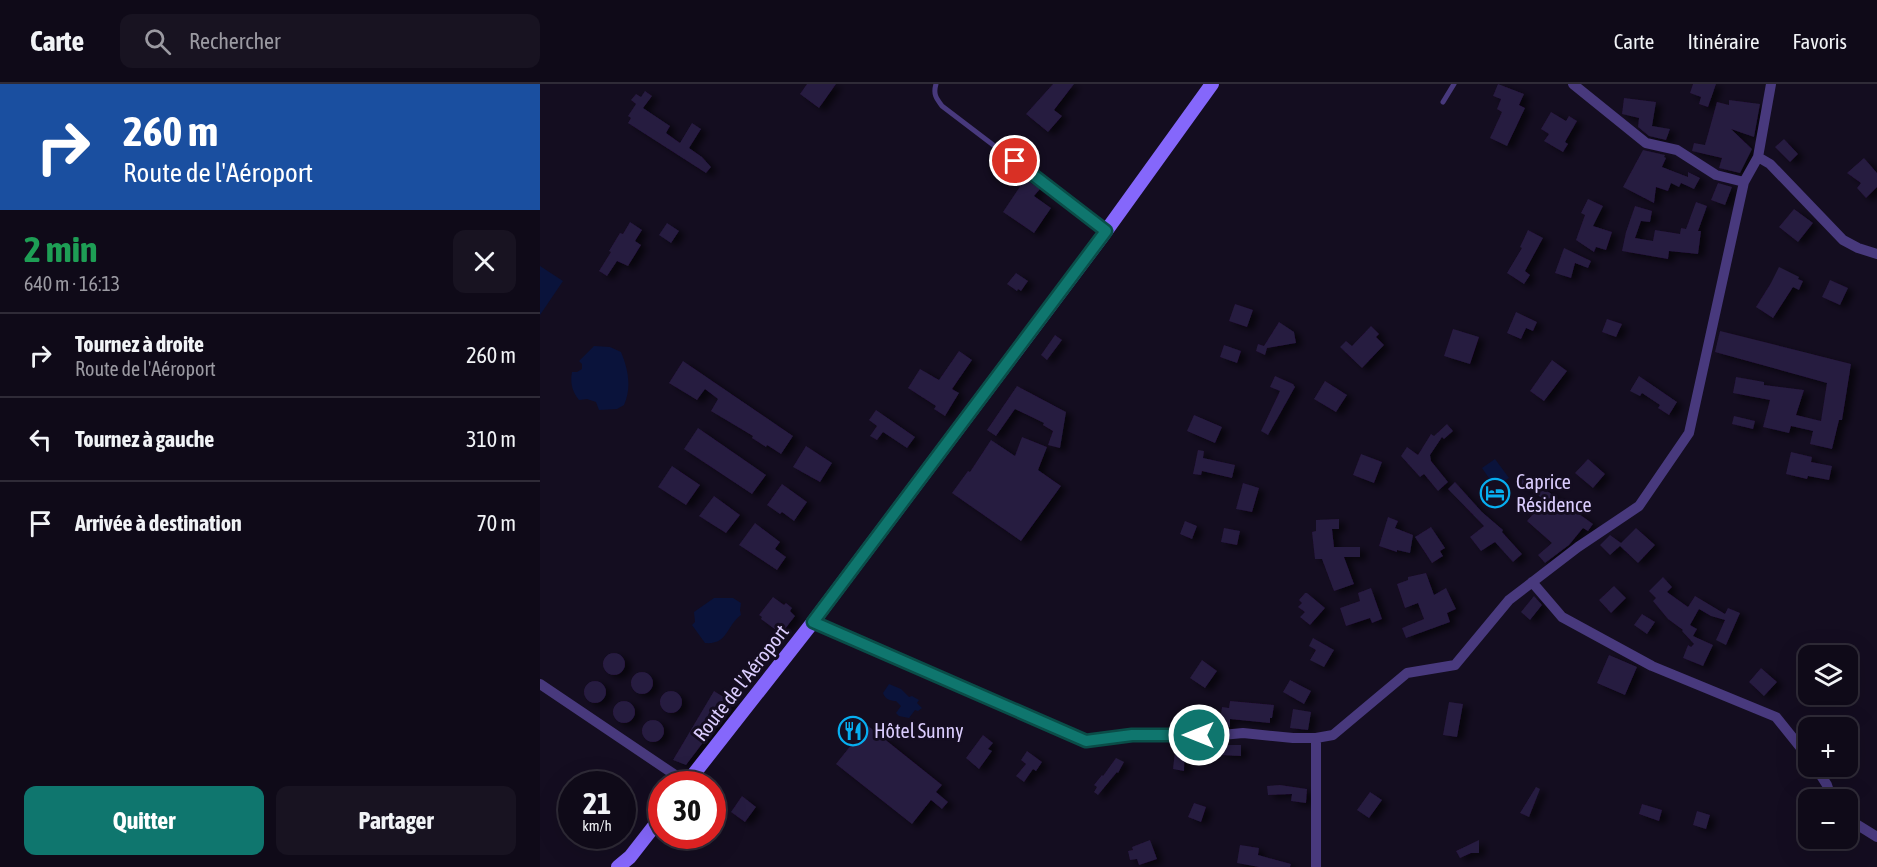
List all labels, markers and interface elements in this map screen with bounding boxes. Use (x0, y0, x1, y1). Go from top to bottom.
search box (120, 14, 540, 68)
text: Carte (30, 25, 84, 57)
icon: search (141, 25, 174, 58)
text: Rechercher (189, 28, 281, 54)
text: Carte (1614, 29, 1654, 53)
text: Itinéraire (1687, 29, 1759, 53)
text: Favoris (1792, 29, 1847, 53)
text: 260 m (123, 107, 218, 155)
icon: right (24, 108, 102, 186)
pin (989, 135, 1040, 186)
icon: arrive (998, 144, 1031, 177)
text: Route de l'Aéroport (123, 157, 313, 188)
text: 2 min (24, 228, 98, 270)
button: close (453, 230, 516, 293)
text: 640 m · 16:13 (24, 272, 120, 295)
text: Tournez à droite (75, 331, 204, 357)
icon: right (24, 339, 57, 372)
text: 260 m (466, 342, 516, 368)
text: Route de l'Aéroport (75, 357, 216, 380)
icon: left (24, 423, 57, 456)
text: Tournez à gauche (75, 426, 214, 452)
text: 310 m (466, 426, 516, 452)
place label: Caprice Résidence (1516, 470, 1591, 516)
hotel icon: Caprice Résidence (1479, 477, 1511, 509)
icon: arrive (24, 507, 57, 540)
text: Arrivée à destination (75, 510, 242, 536)
text: 70 m (476, 510, 516, 536)
street label: Route de l'Aéroport (688, 620, 793, 745)
map controls (1798, 645, 1858, 849)
button: layers (1798, 645, 1858, 705)
position arrow (1167, 703, 1231, 767)
restaurant icon: Hôtel Sunny (837, 715, 869, 747)
button: + (1798, 717, 1858, 777)
place label: Hôtel Sunny (874, 719, 963, 742)
speed limit sign: 30 (648, 771, 726, 849)
button: Quitter (24, 786, 264, 855)
button: Partager (276, 786, 516, 855)
text: 21 (583, 786, 611, 820)
button: − (1798, 789, 1858, 849)
text: km/h (582, 817, 612, 834)

